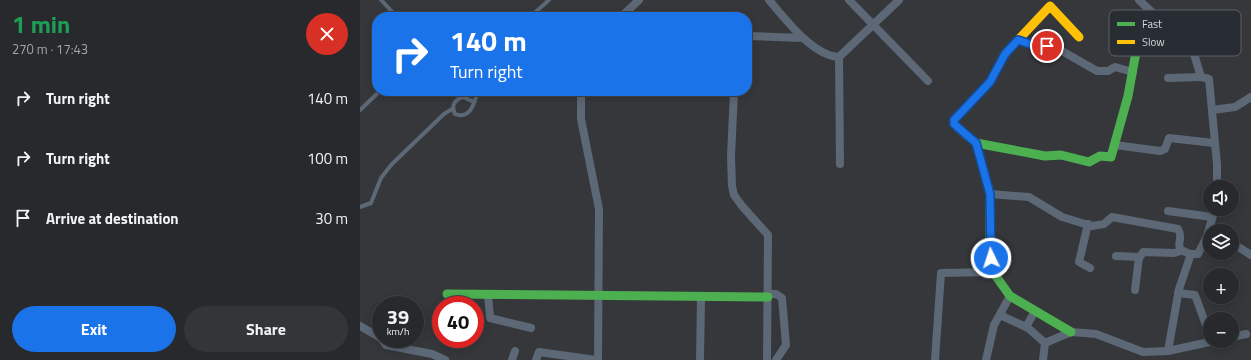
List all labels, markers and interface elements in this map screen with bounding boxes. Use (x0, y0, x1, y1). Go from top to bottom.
text: 1 min (12, 6, 70, 42)
legend (1109, 10, 1241, 56)
button: close (306, 13, 348, 55)
text: Fast (1142, 16, 1162, 32)
text: 140 m (450, 19, 527, 62)
icon: right (384, 28, 436, 80)
pin (1030, 29, 1064, 63)
text: Slow (1142, 34, 1165, 50)
icon: arrive (1036, 35, 1058, 57)
text: 270 m · 17:43 (12, 39, 88, 59)
text: Turn right (450, 58, 523, 85)
icon: right (12, 87, 34, 109)
text: Turn right (46, 87, 110, 110)
text: 140 m (307, 87, 348, 110)
icon: right (12, 147, 34, 169)
text: Turn right (46, 147, 110, 170)
text: 100 m (307, 147, 348, 170)
map controls (1203, 180, 1239, 348)
button: sound (1203, 180, 1239, 216)
icon: arrive (12, 207, 34, 229)
text: Arrive at destination (46, 207, 179, 230)
text: 30 m (315, 207, 348, 230)
button: layers (1203, 224, 1239, 260)
position arrow (970, 237, 1012, 279)
button: + (1203, 268, 1239, 304)
speed limit sign: 40 (432, 296, 484, 348)
text: 39 (387, 301, 409, 332)
button: Exit (12, 306, 176, 352)
button: Share (184, 306, 348, 352)
button: − (1203, 312, 1239, 348)
text: km/h (387, 324, 409, 339)

